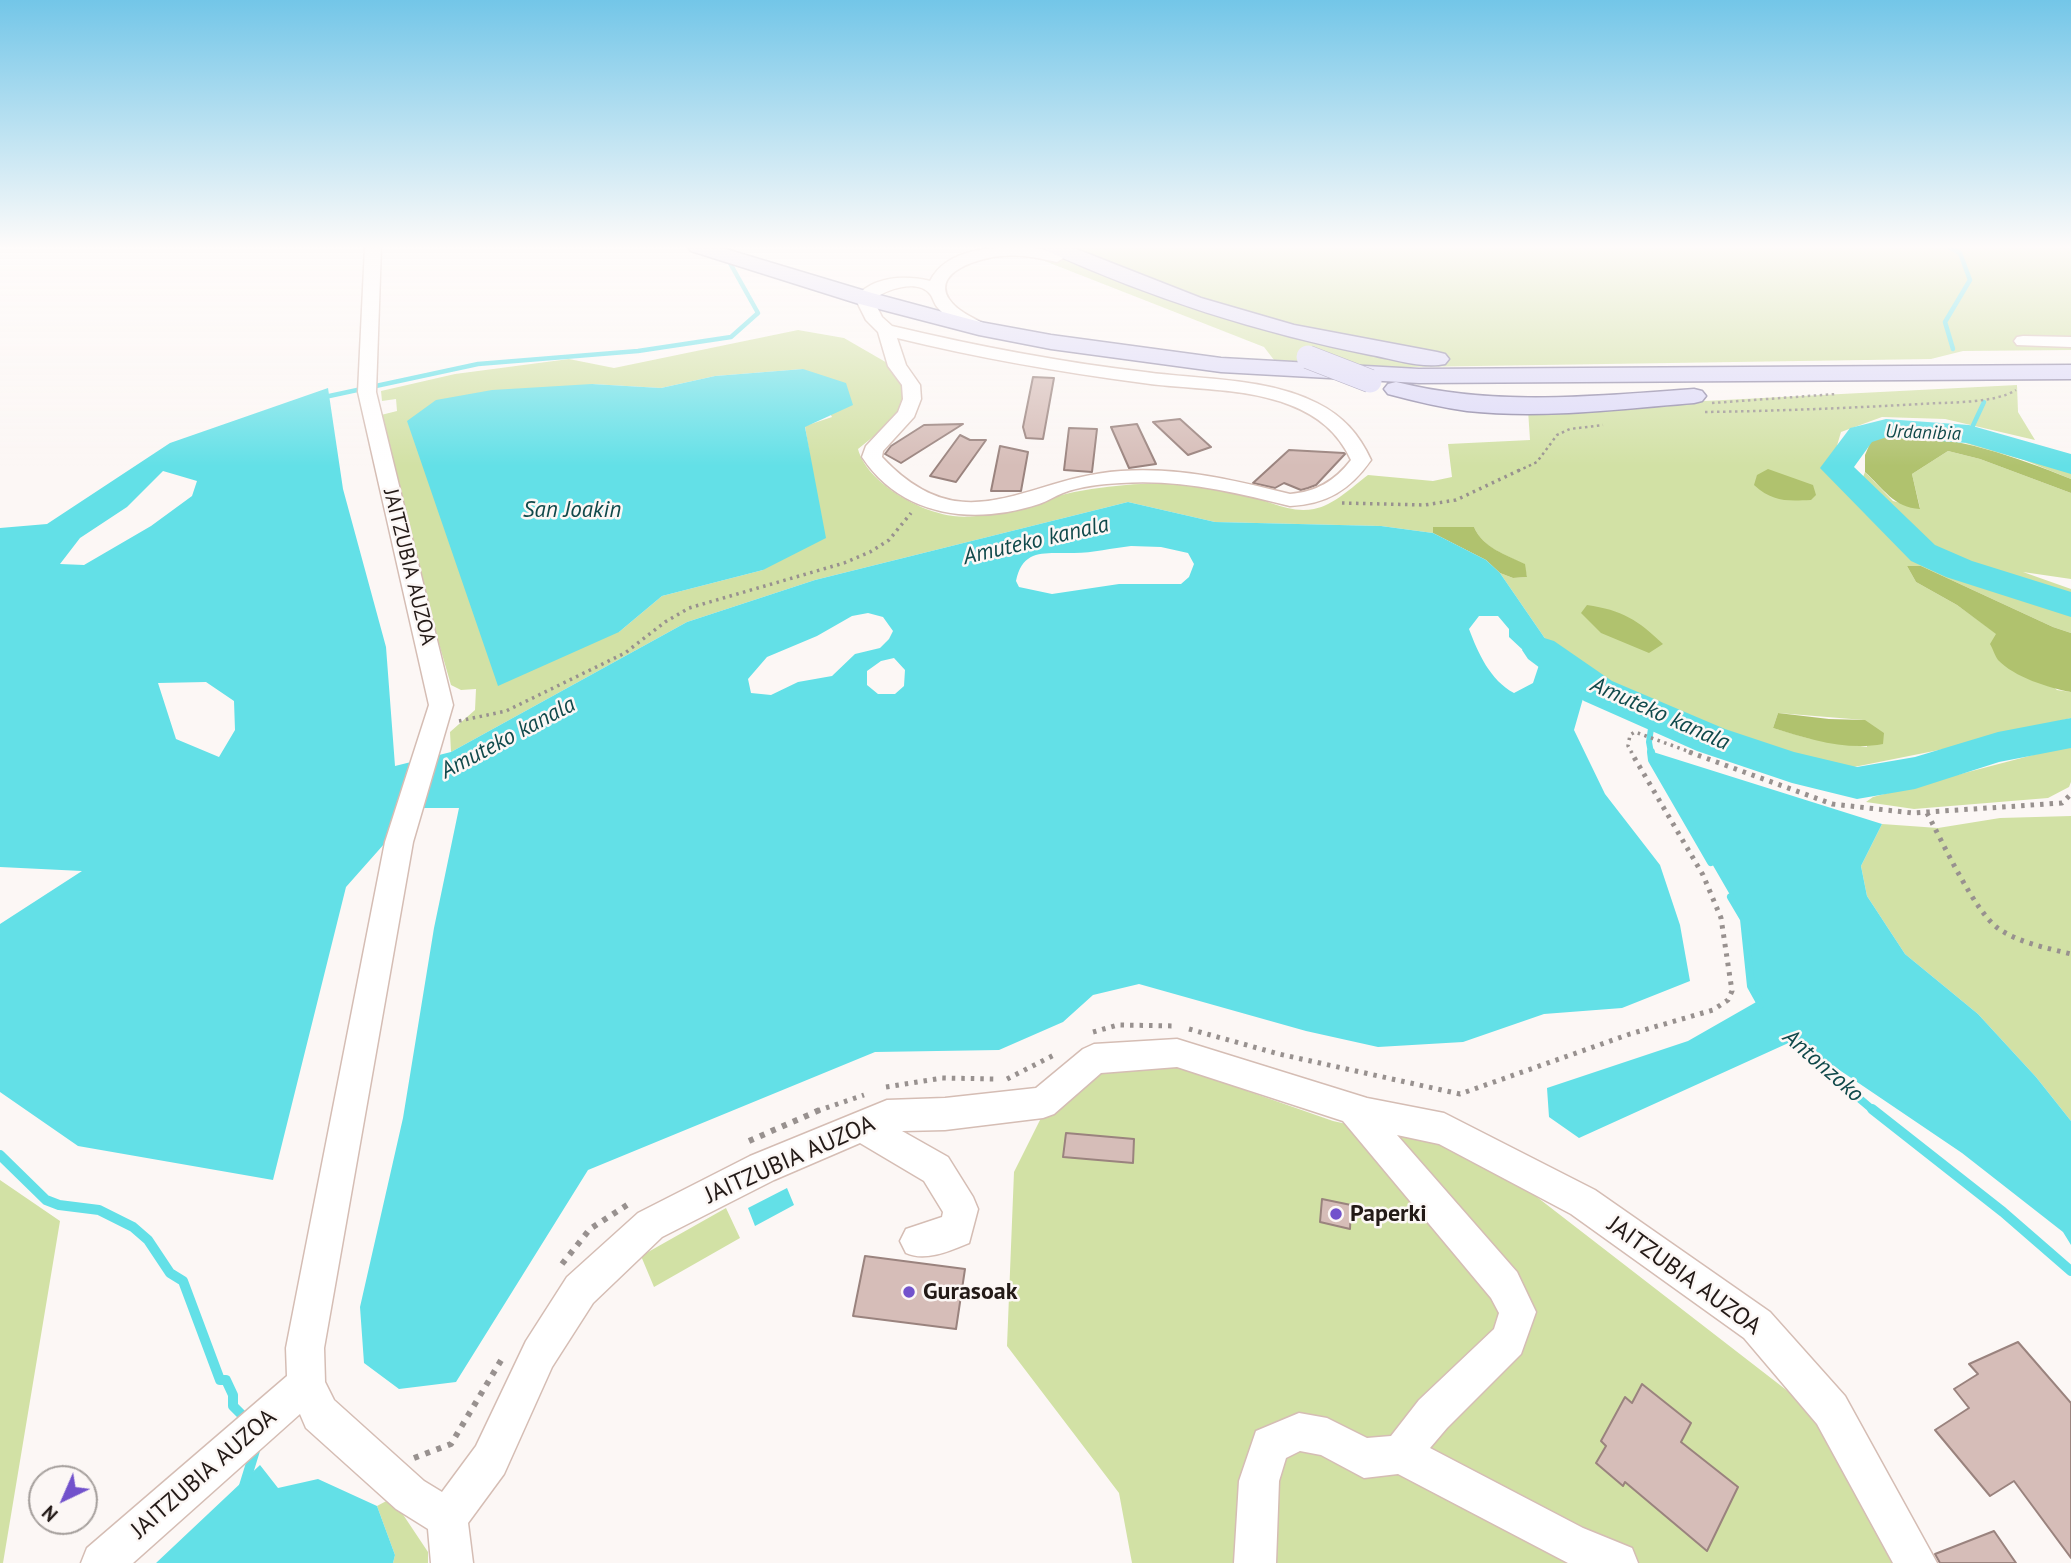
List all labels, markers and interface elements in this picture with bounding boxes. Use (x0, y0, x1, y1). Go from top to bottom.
water label: Urdanibia (1885, 420, 1961, 446)
street label: JAITZUBIA AUZOA (377, 486, 441, 648)
water label: San Joakin (523, 496, 621, 524)
water label: Amuteko kanala (960, 511, 1112, 571)
water label: Amuteko kanala (1586, 671, 1734, 757)
water label: Amuteko kanala (436, 691, 580, 785)
water label: Antonzoko (1777, 1024, 1869, 1108)
street label: JAITZUBIA AUZOA (701, 1110, 879, 1210)
place label: Paperki (1350, 1200, 1427, 1228)
marker: Paperki (1328, 1206, 1344, 1222)
street label: JAITZUBIA AUZOA (1602, 1211, 1766, 1341)
place label: Gurasoak (923, 1278, 1018, 1306)
marker: Gurasoak (901, 1284, 917, 1300)
street label: JAITZUBIA AUZOA (126, 1403, 282, 1545)
north arrow (28, 1465, 98, 1535)
text: N (37, 1501, 63, 1527)

